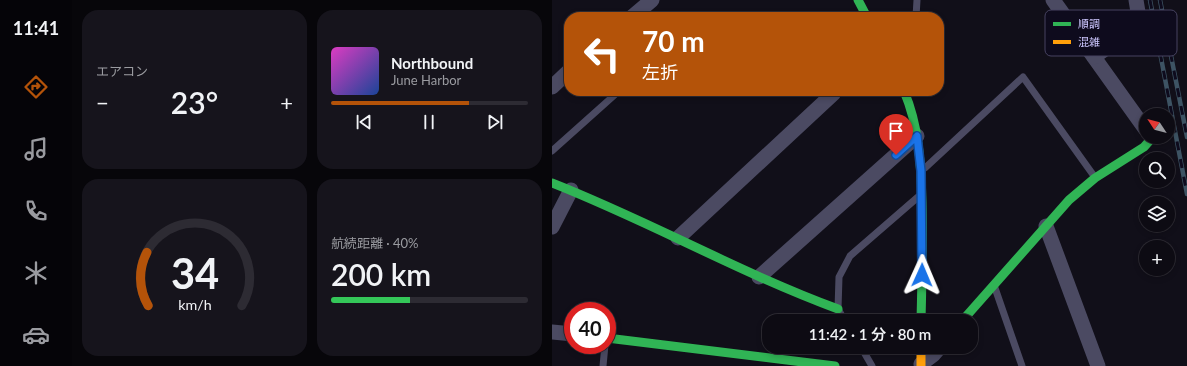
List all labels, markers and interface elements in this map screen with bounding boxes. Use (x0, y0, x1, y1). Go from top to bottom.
legend (1045, 10, 1177, 56)
text: 11:41 (13, 17, 59, 39)
text: 順調 (1078, 17, 1100, 30)
text: 70 m (642, 24, 705, 58)
icon: left (576, 28, 628, 80)
text: 混雑 (1078, 35, 1100, 48)
text: Northbound (391, 54, 473, 72)
text: 左折 (642, 61, 678, 83)
text: エアコン (96, 63, 148, 79)
text: June Harbor (391, 72, 461, 88)
icon: directions (22, 73, 50, 101)
text: 23° (171, 84, 218, 120)
text: − (96, 89, 109, 116)
text: + (280, 89, 293, 116)
north arrow (1139, 108, 1175, 144)
map controls (1139, 108, 1175, 276)
icon: previous (353, 111, 375, 133)
icon: pause (418, 111, 440, 133)
icon: next (484, 111, 506, 133)
pin (879, 114, 913, 155)
icon: arrive (885, 120, 907, 142)
icon: music (22, 135, 50, 163)
button: search (1139, 152, 1175, 188)
button: layers (1139, 196, 1175, 232)
icon: phone (22, 197, 50, 225)
text: 航続距離 · 40% (331, 235, 419, 251)
button: + (1139, 240, 1175, 276)
text: 34 (170, 247, 219, 297)
position arrow (901, 254, 943, 296)
text: 200 km (331, 256, 431, 292)
icon: climate (22, 259, 50, 287)
text: km/h (178, 295, 211, 312)
speed limit sign: 40 (564, 302, 616, 354)
icon: car (22, 321, 50, 349)
text: 11:42 · 1 分 · 80 m (809, 325, 931, 343)

